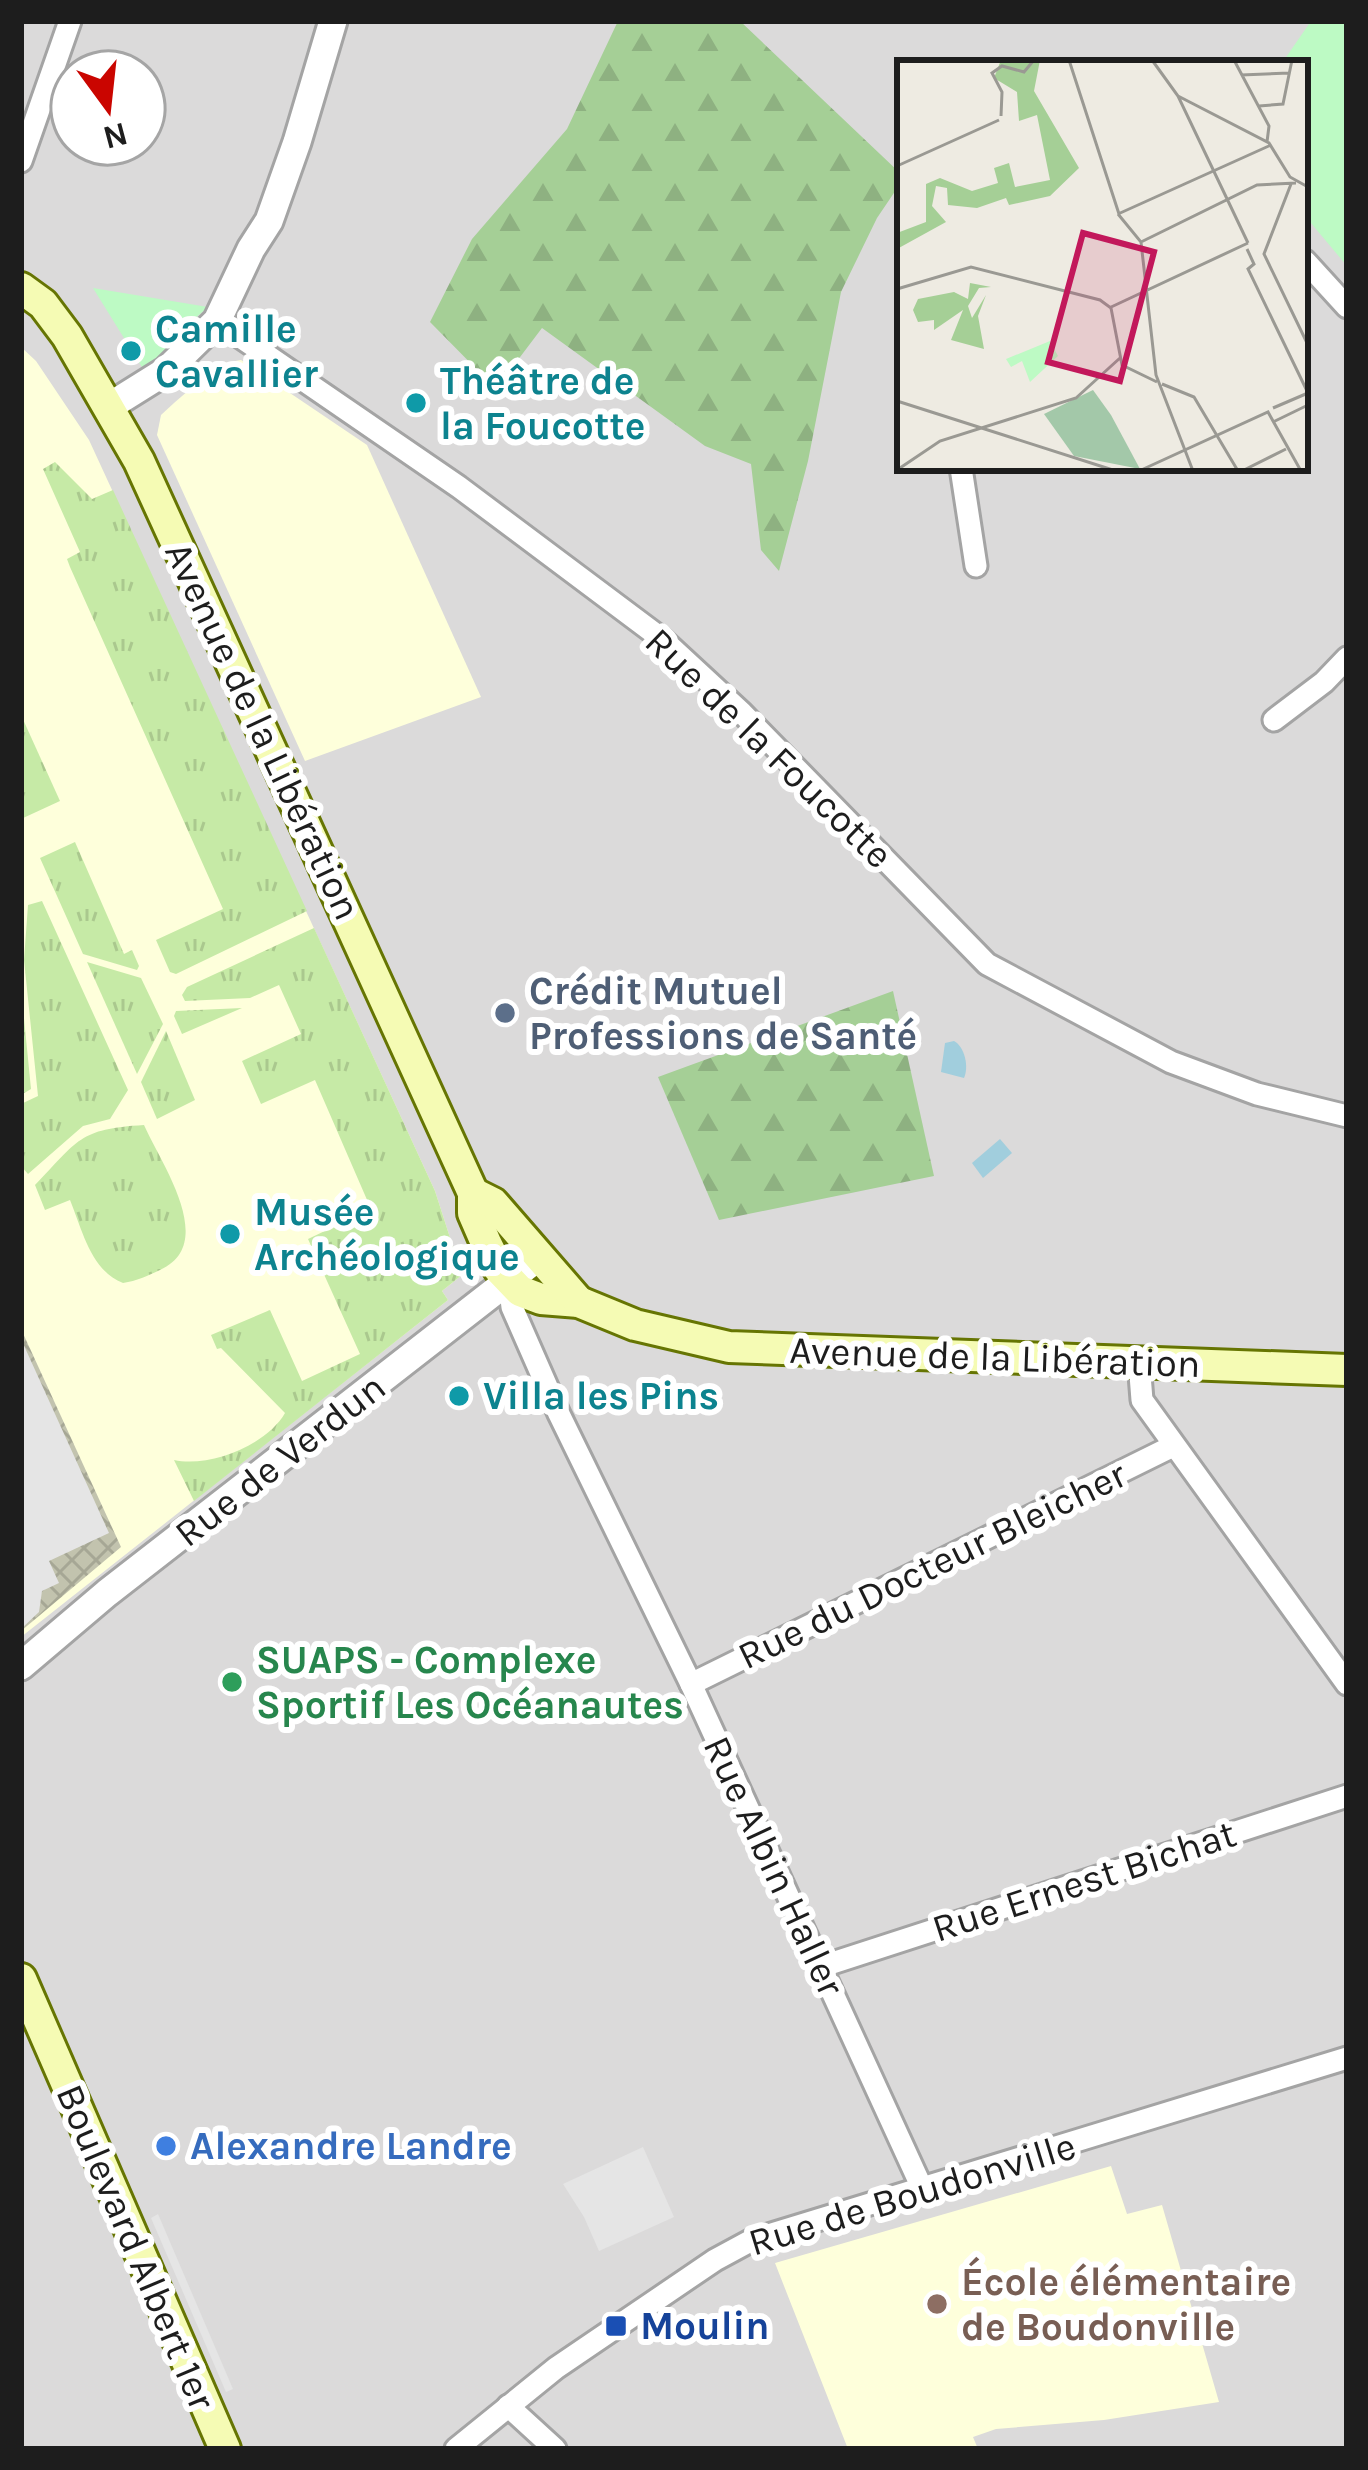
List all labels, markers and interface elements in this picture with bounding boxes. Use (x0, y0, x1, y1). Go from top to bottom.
north arrow (48, 48, 168, 168)
inset map (897, 60, 1308, 471)
text: N (99, 115, 132, 157)
place label: Camille Cavallier (155, 306, 319, 397)
marker: Camille Cavallier (118, 338, 144, 364)
place label: Théâtre de la Foucotte (440, 358, 645, 449)
marker: Théâtre de la Foucotte (403, 390, 429, 416)
street label: Avenue de la Libération (155, 535, 371, 927)
street label: Rue de la Foucotte (636, 618, 902, 878)
place label: Crédit Mutuel Professions de Santé (529, 968, 917, 1059)
marker: Crédit Mutuel Professions de Santé (492, 1000, 518, 1026)
place label: Musée Archéologique (254, 1189, 520, 1280)
marker: Musée Archéologique (217, 1221, 243, 1247)
street label: Avenue de la Libération (789, 1327, 1201, 1387)
street label: Rue de Verdun (166, 1364, 394, 1556)
place label: Villa les Pins (483, 1373, 719, 1419)
marker: Villa les Pins (446, 1383, 472, 1409)
street label: Rue du Docteur Bleicher (730, 1451, 1134, 1679)
place label: SUAPS - Complexe Sportif Les Océanautes (256, 1637, 684, 1728)
marker: SUAPS - Complexe Sportif Les Océanautes (219, 1669, 245, 1695)
street label: Rue Albin Haller (694, 1729, 855, 2004)
street label: Rue Ernest Bichat (926, 1810, 1242, 1952)
street label: Boulevard Albert 1er (47, 2077, 226, 2418)
street label: Rue de Boudonville (743, 2122, 1081, 2266)
place label: Alexandre Landre (190, 2123, 512, 2169)
marker: Alexandre Landre (153, 2133, 179, 2159)
place label: École élémentaire de Boudonville (961, 2256, 1291, 2350)
marker: École élémentaire de Boudonville (924, 2291, 950, 2317)
place label: Moulin (640, 2303, 770, 2349)
marker: Moulin (603, 2313, 629, 2339)

